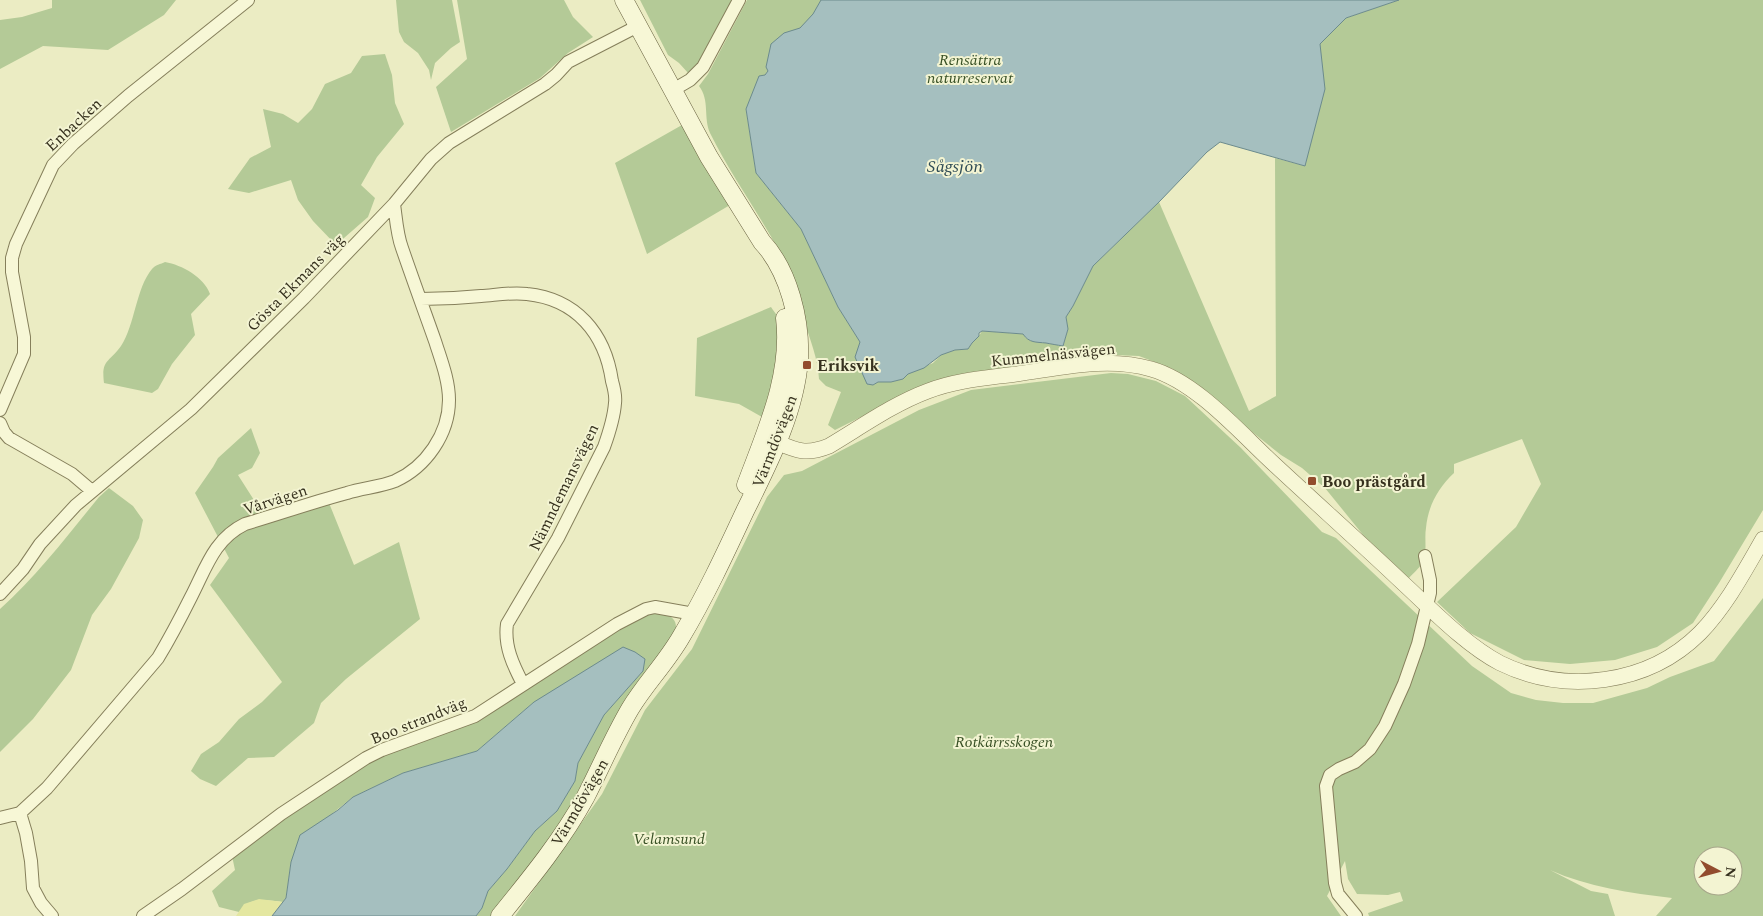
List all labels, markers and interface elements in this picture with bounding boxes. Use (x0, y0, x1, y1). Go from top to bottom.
park label: Rensättra naturreservat (927, 48, 1014, 90)
street label: Enbacken (40, 92, 107, 157)
water label: Sågsjön (927, 153, 983, 180)
street label: Gösta Ekmans väg (241, 228, 350, 337)
street label: Kummelnäsvägen (990, 337, 1117, 373)
place label: Eriksvik (817, 354, 879, 378)
marker: Eriksvik (801, 359, 813, 371)
street label: Värmdövägen (746, 391, 804, 491)
street label: Nämndemansvägen (523, 420, 605, 555)
place label: Boo prästgård (1322, 470, 1426, 494)
marker: Boo prästgård (1306, 475, 1318, 487)
street label: Vårvägen (240, 478, 311, 522)
street label: Boo strandväg (367, 691, 470, 751)
park label: Rotkärrsskogen (955, 730, 1054, 754)
street label: Värmdövägen (545, 754, 615, 851)
park label: Velamsund (633, 827, 705, 851)
north arrow (1693, 846, 1743, 896)
text: N (1719, 866, 1741, 879)

